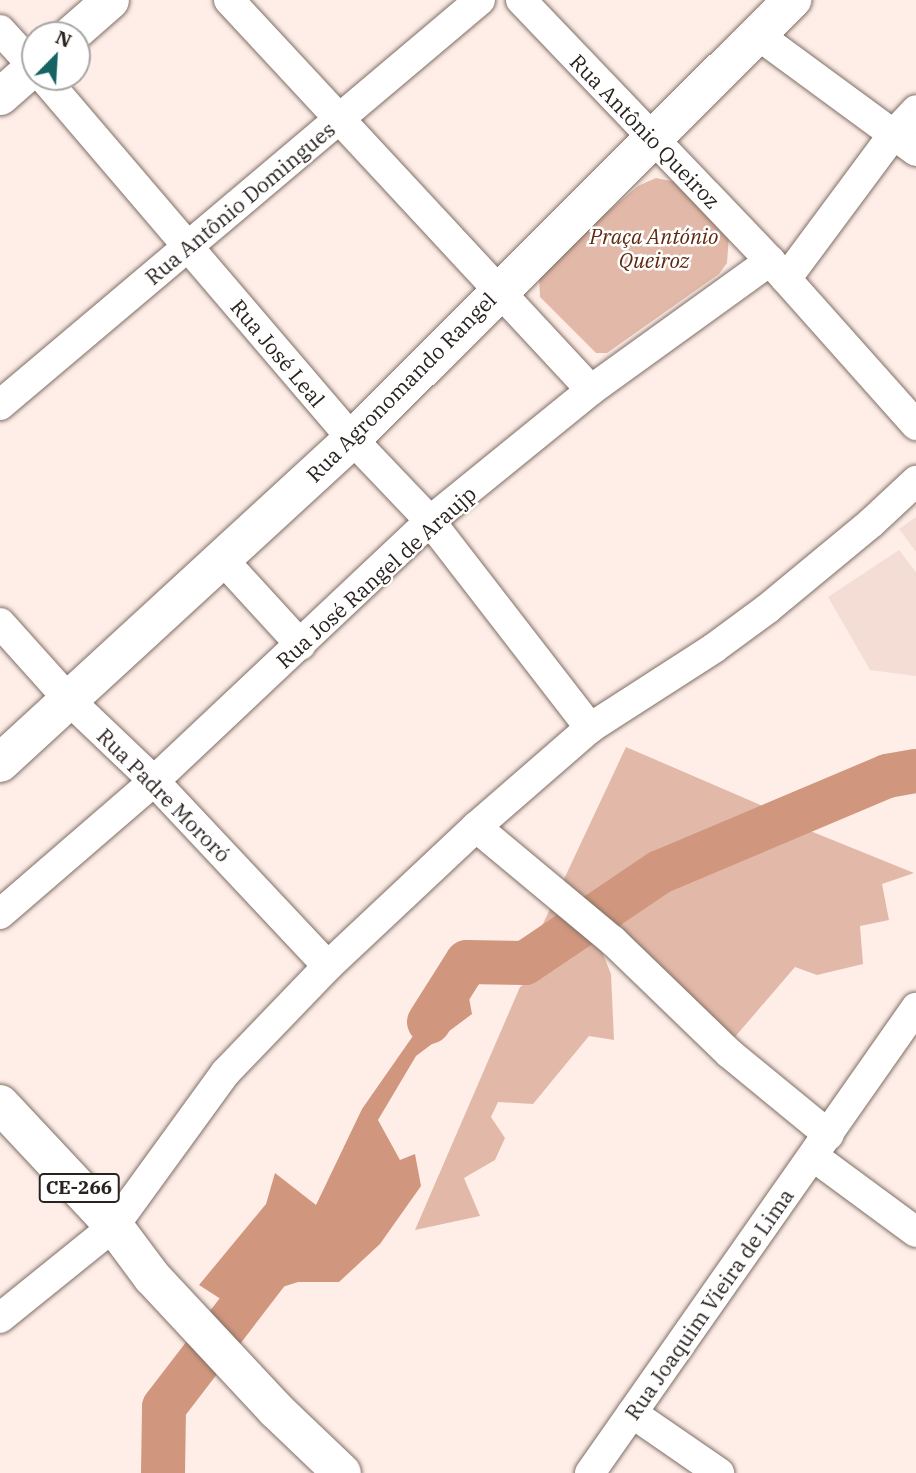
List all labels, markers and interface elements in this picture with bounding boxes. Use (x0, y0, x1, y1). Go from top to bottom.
north arrow (21, 21, 91, 91)
text: N (52, 25, 75, 53)
street label: Rua Antônio Queiroz (565, 49, 725, 213)
street label: Rua Antônio Domingues (140, 116, 340, 290)
park label: Praça António Queiroz (589, 223, 719, 273)
street label: Rua Agronomando Rangel (301, 287, 501, 487)
street label: Rua José Leal (226, 294, 330, 412)
street label: Rua José Rangel de Araujp (271, 481, 481, 673)
street label: Rua Padre Mororó (92, 723, 236, 867)
road number: CE-266 (37, 1172, 121, 1204)
street label: Rua Joaquim Vieira de Lima (619, 1184, 799, 1424)

